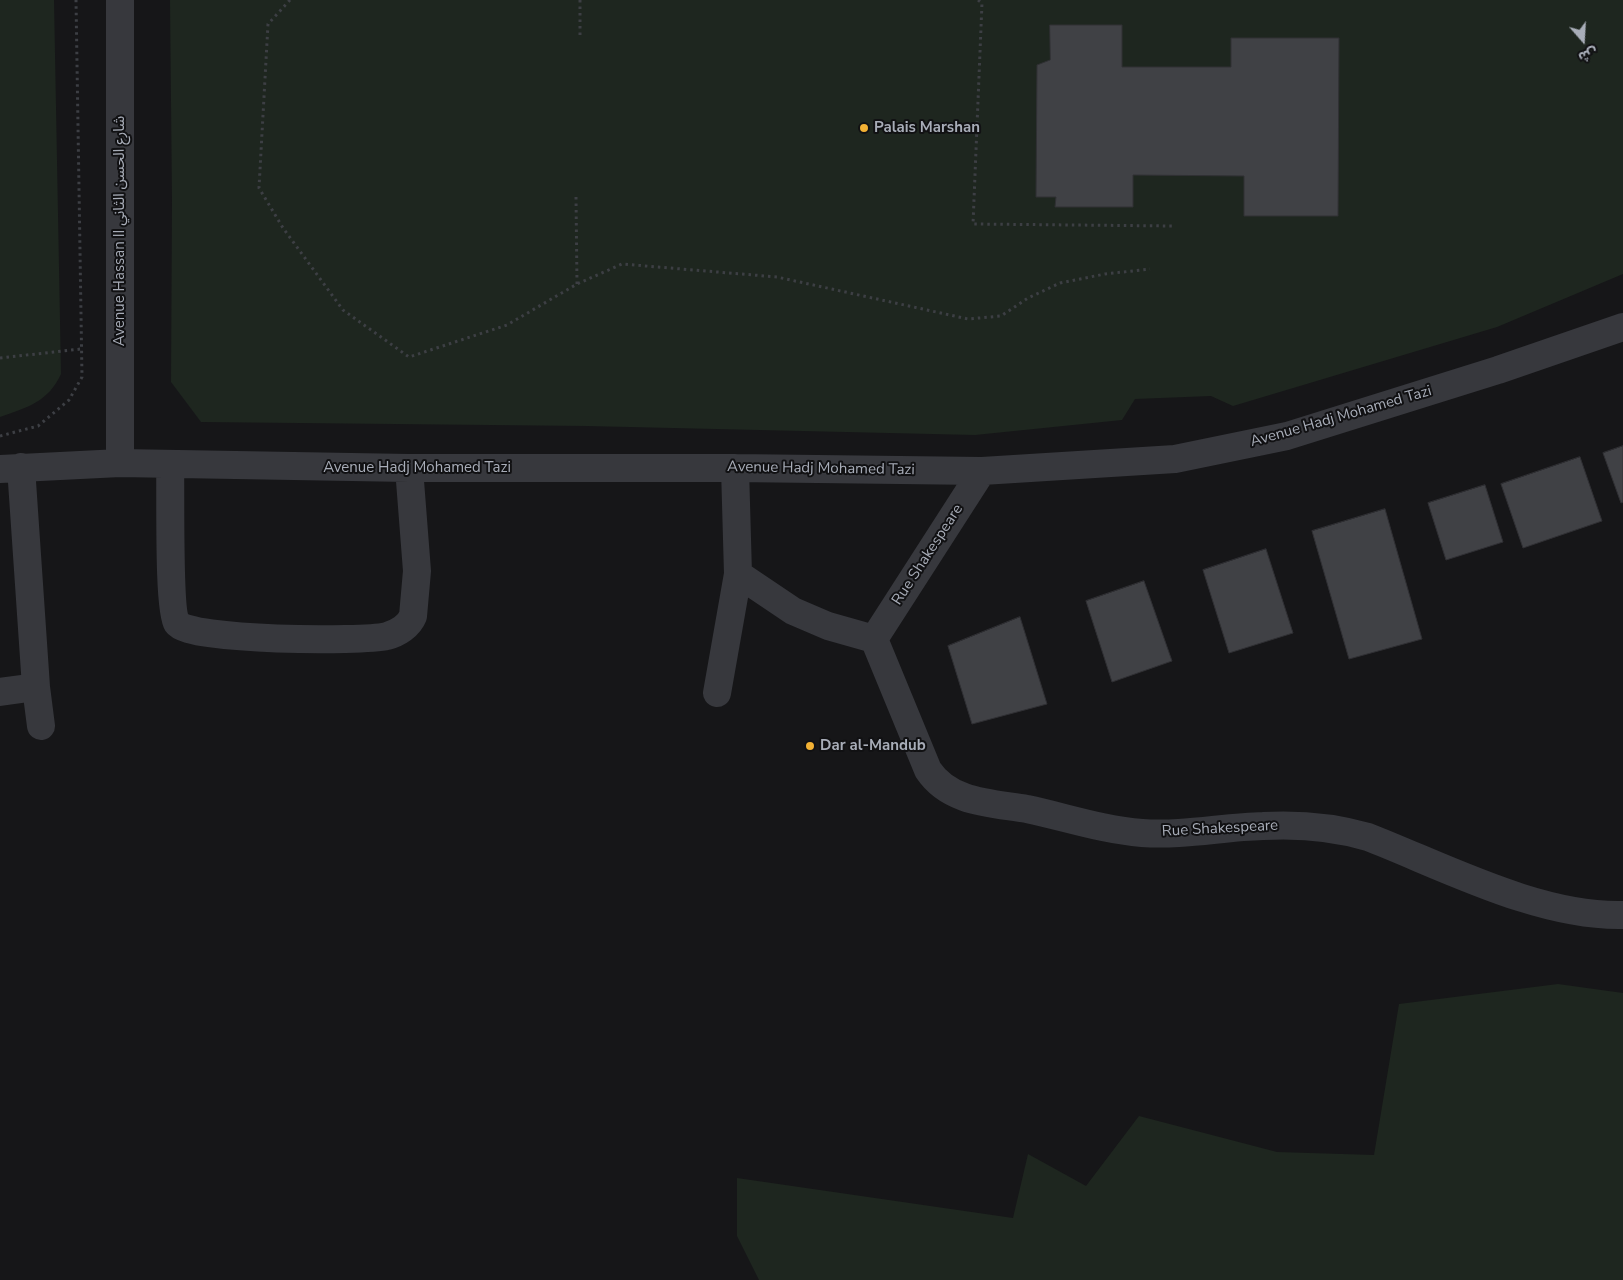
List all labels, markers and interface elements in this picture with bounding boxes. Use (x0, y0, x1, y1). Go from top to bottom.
north arrow (1558, 15, 1608, 65)
text: ش (1576, 43, 1600, 67)
street label: Avenue Hassan II شارع الحسن الثاني (111, 116, 129, 346)
place label: Palais Marshan (874, 119, 980, 137)
marker: Palais Marshan (858, 122, 870, 134)
street label: Avenue Hadj Mohamed Tazi (1248, 382, 1434, 452)
street label: Avenue Hadj Mohamed Tazi (727, 458, 915, 480)
street label: Avenue Hadj Mohamed Tazi (323, 459, 511, 477)
street label: Rue Shakespeare (889, 501, 967, 609)
place label: Dar al-Mandub (820, 737, 926, 755)
marker: Dar al-Mandub (804, 740, 816, 752)
street label: Rue Shakespeare (1161, 817, 1279, 841)

